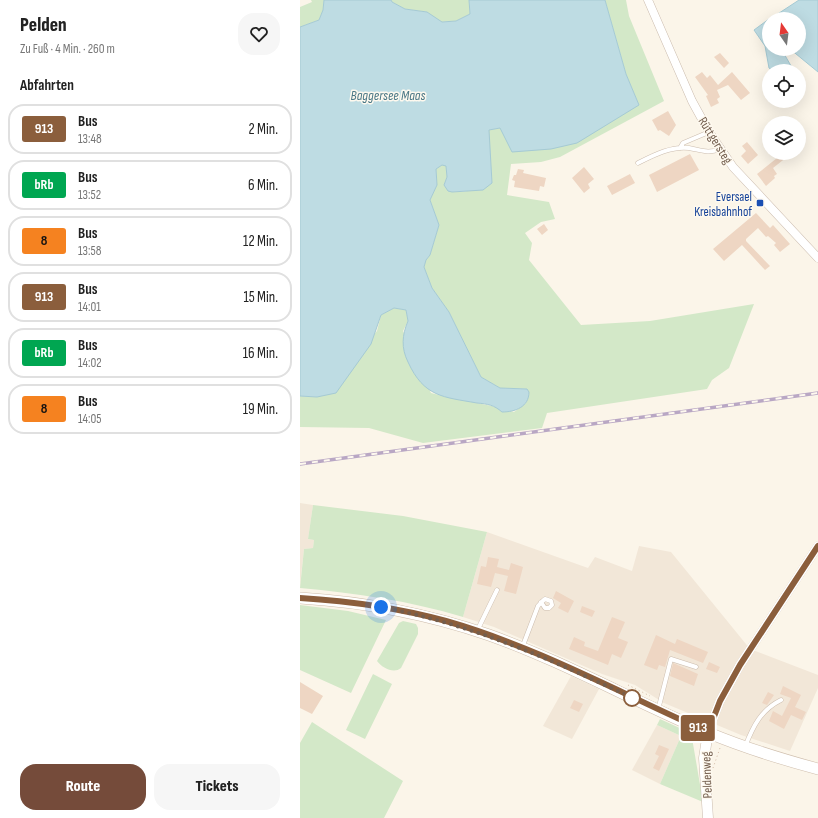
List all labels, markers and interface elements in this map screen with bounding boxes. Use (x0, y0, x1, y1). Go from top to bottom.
north arrow (762, 12, 806, 56)
map controls (762, 12, 806, 160)
button: heart (238, 13, 280, 55)
text: Pelden (20, 14, 67, 37)
text: Zu Fuß · 4 Min. · 260 m (20, 41, 115, 57)
button: locate (762, 64, 806, 108)
text: Abfahrten (20, 76, 74, 95)
water label: Baggersee Maas (351, 87, 426, 104)
text: Bus (78, 112, 97, 131)
street label: Rüttgersteg (695, 114, 736, 167)
button: layers (762, 116, 806, 160)
text: 913 (35, 120, 53, 137)
text: 2 Min. (248, 120, 278, 139)
text: 13:48 (78, 131, 102, 147)
text: Bus (78, 168, 97, 187)
text: bRb (35, 176, 54, 193)
text: 6 Min. (248, 176, 278, 195)
text: 13:52 (78, 187, 101, 203)
place label: Eversael Kreisbahnhof (694, 189, 752, 220)
marker: Eversael Kreisbahnhof (755, 198, 765, 208)
text: Bus (78, 224, 97, 243)
text: 8 (41, 232, 47, 249)
text: 12 Min. (243, 232, 278, 251)
text: 13:58 (78, 243, 101, 259)
text: Bus (78, 280, 97, 299)
text: 913 (35, 288, 53, 305)
text: 15 Min. (243, 288, 278, 307)
text: 14:01 (78, 299, 101, 315)
text: Bus (78, 336, 97, 355)
text: bRb (35, 344, 54, 361)
text: 16 Min. (243, 344, 278, 363)
text: 14:02 (78, 355, 102, 371)
text: Bus (78, 392, 97, 411)
text: 8 (41, 400, 47, 417)
text: 19 Min. (243, 400, 278, 419)
text: 14:05 (78, 411, 101, 427)
your location (371, 597, 391, 617)
unlabelled marker (623, 689, 641, 707)
line badge: 913 (675, 715, 721, 741)
text: 913 (689, 719, 707, 736)
street label: Peldenweg (698, 751, 716, 799)
button: Route (20, 764, 146, 810)
button: Tickets (154, 764, 280, 810)

